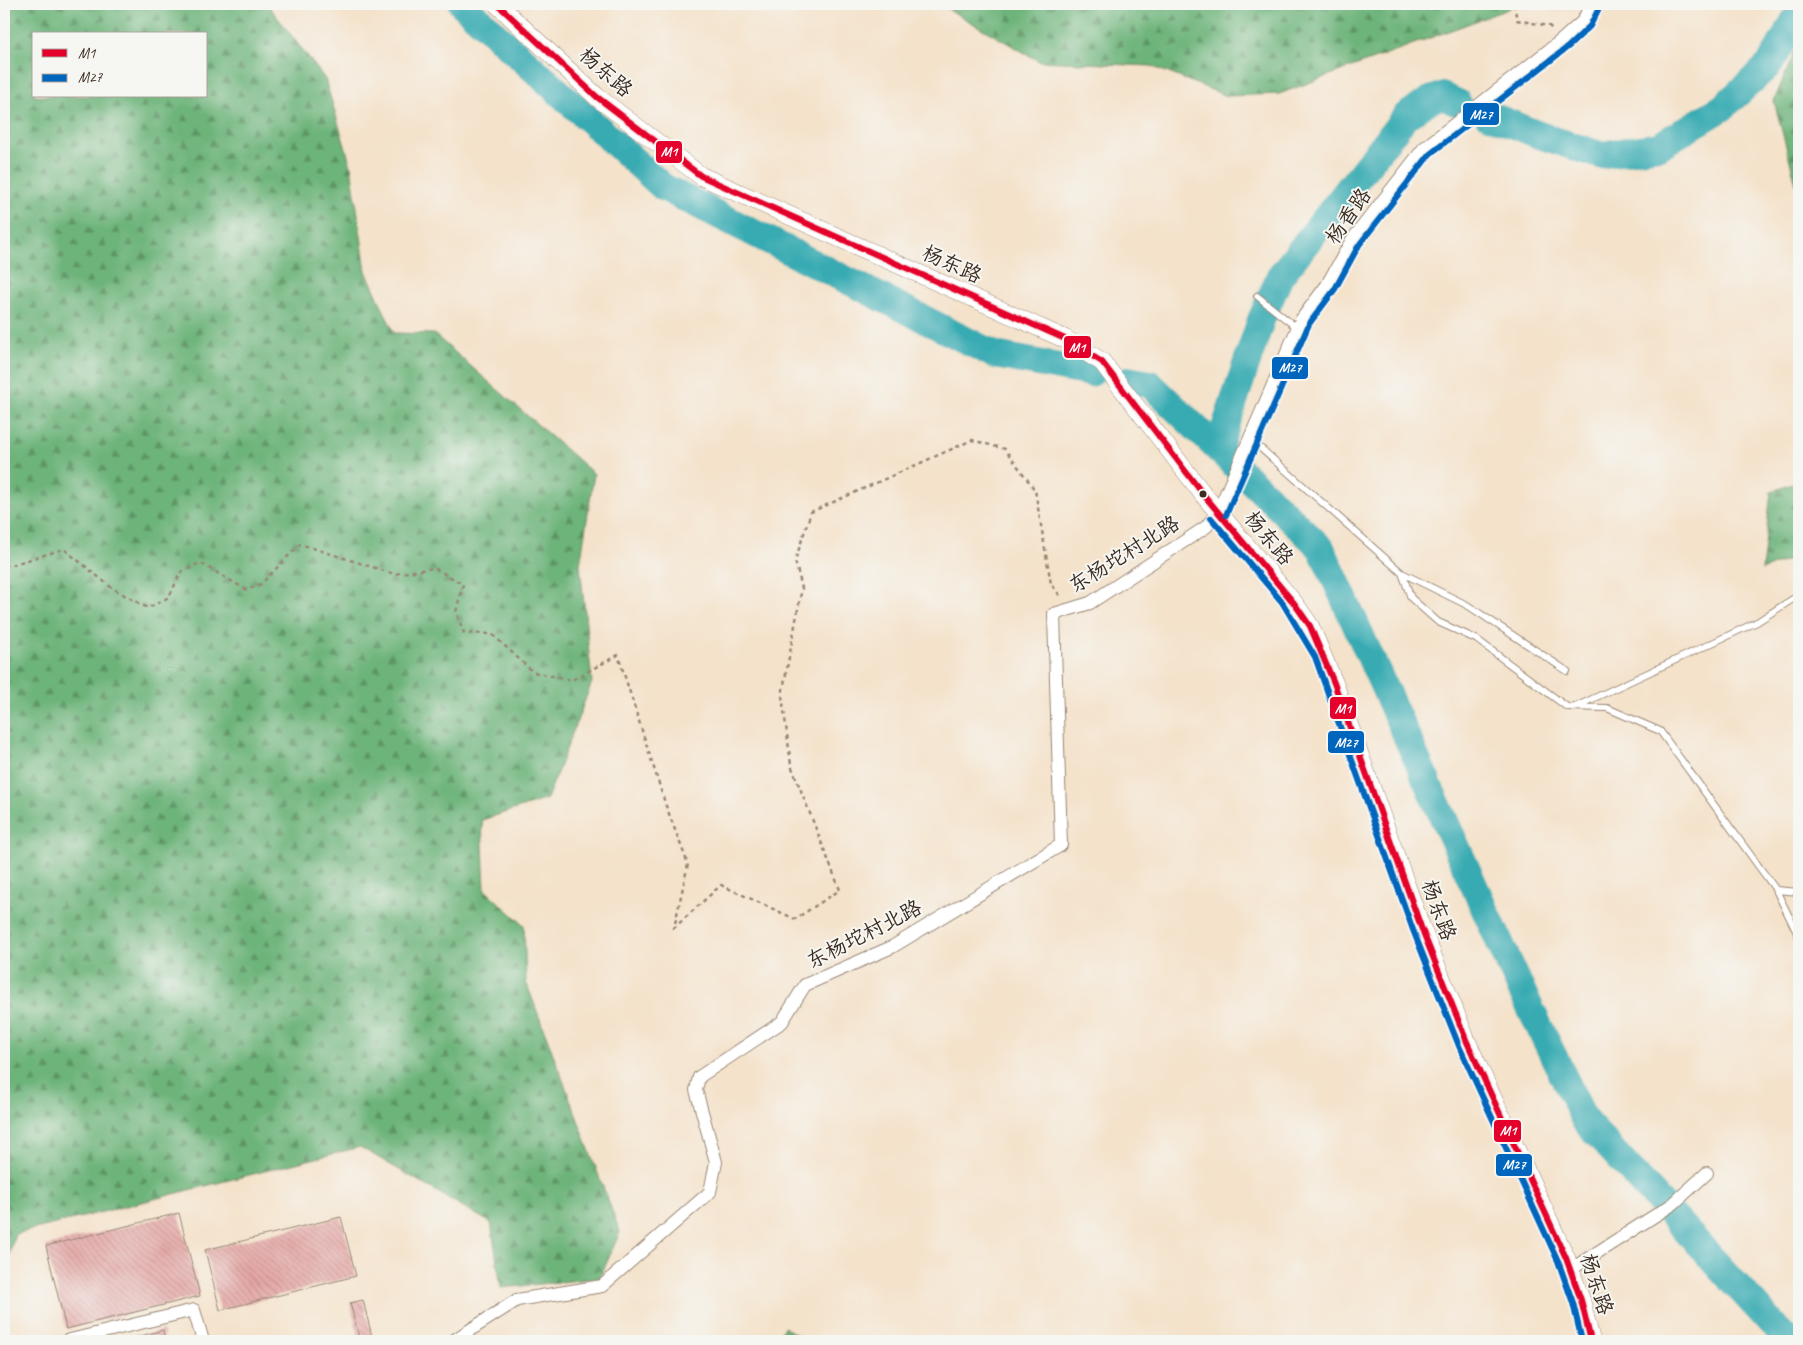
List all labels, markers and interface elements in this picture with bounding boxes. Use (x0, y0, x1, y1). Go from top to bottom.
legend (32, 32, 208, 98)
street label: 杨东路 (574, 42, 638, 102)
text: M1 (78, 44, 97, 63)
text: M27 (78, 68, 104, 87)
line badge: M27 (1462, 102, 1500, 126)
text: M27 (1470, 106, 1494, 123)
line badge: M1 (655, 140, 683, 164)
text: M1 (661, 143, 679, 160)
street label: 杨香路 (1319, 183, 1377, 249)
street label: 杨东路 (918, 239, 986, 289)
line badge: M1 (1063, 335, 1092, 359)
text: M1 (1069, 339, 1087, 356)
line badge: M27 (1271, 356, 1309, 380)
text: M27 (1279, 359, 1303, 376)
unlabelled marker (1198, 489, 1208, 499)
street label: 杨东路 (1239, 506, 1299, 570)
street label: 东杨坨村北路 (1064, 510, 1184, 598)
line badge: M1 (1329, 696, 1357, 720)
text: M1 (1335, 700, 1353, 717)
line badge: M27 (1327, 730, 1365, 754)
text: M27 (1335, 734, 1359, 751)
street label: 杨东路 (1416, 876, 1462, 944)
street label: 东杨坨村北路 (802, 894, 926, 974)
line badge: M1 (1493, 1119, 1522, 1143)
text: M1 (1500, 1122, 1518, 1139)
line badge: M27 (1495, 1153, 1533, 1177)
text: M27 (1503, 1156, 1527, 1173)
street label: 杨东路 (1575, 1250, 1619, 1318)

